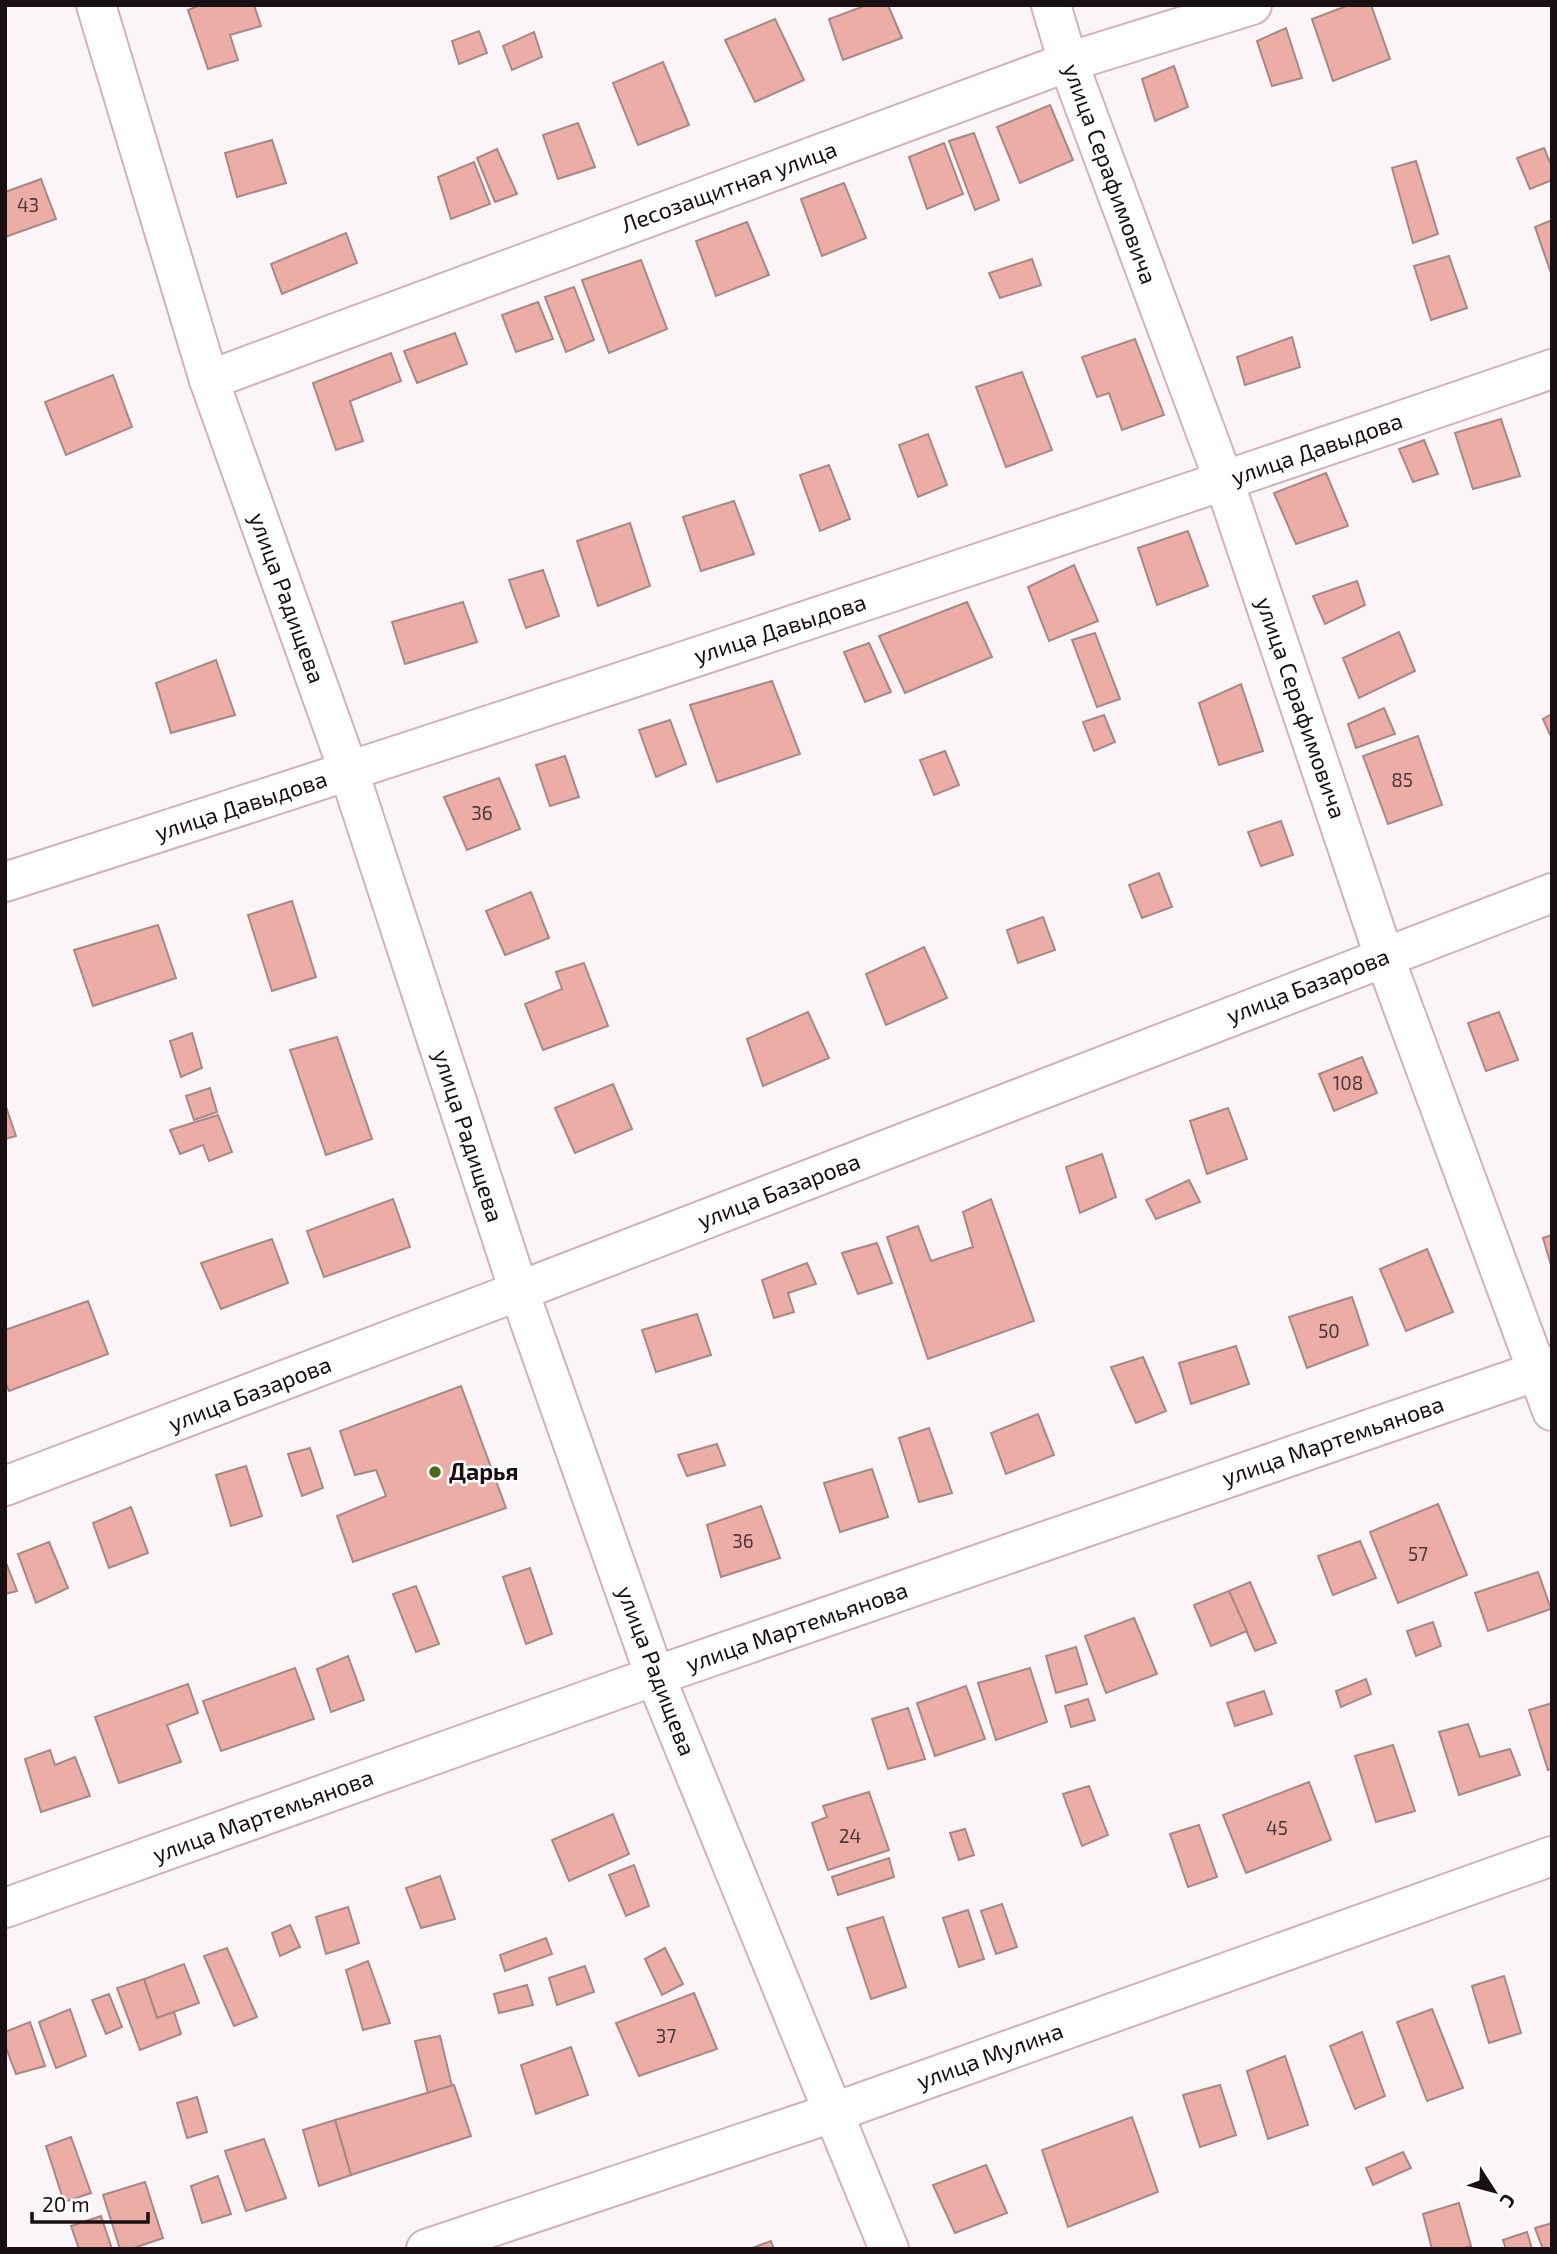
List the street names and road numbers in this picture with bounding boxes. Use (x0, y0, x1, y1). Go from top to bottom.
street label: улица Серафимовича (1057, 60, 1164, 288)
street label: Лесозащитная улица (617, 134, 841, 239)
street label: улица Давыдова (1227, 406, 1406, 491)
street label: улица Радищева (243, 509, 332, 687)
street label: улица Давыдова (690, 587, 870, 670)
street label: улица Серафимовича (1250, 593, 1353, 822)
street label: улица Давыдова (151, 764, 331, 847)
street label: улица Базарова (1222, 941, 1393, 1030)
street label: улица Радищева (427, 1046, 510, 1226)
street label: улица Базарова (693, 1146, 864, 1235)
street label: улица Базарова (164, 1349, 335, 1438)
street label: улица Мартемьянова (1218, 1389, 1448, 1492)
street label: улица Мартемьянова (682, 1575, 912, 1678)
street label: улица Радищева (611, 1582, 702, 1760)
street label: улица Мартемьянова (149, 1762, 377, 1869)
street label: улица Мулина (913, 2016, 1067, 2095)

